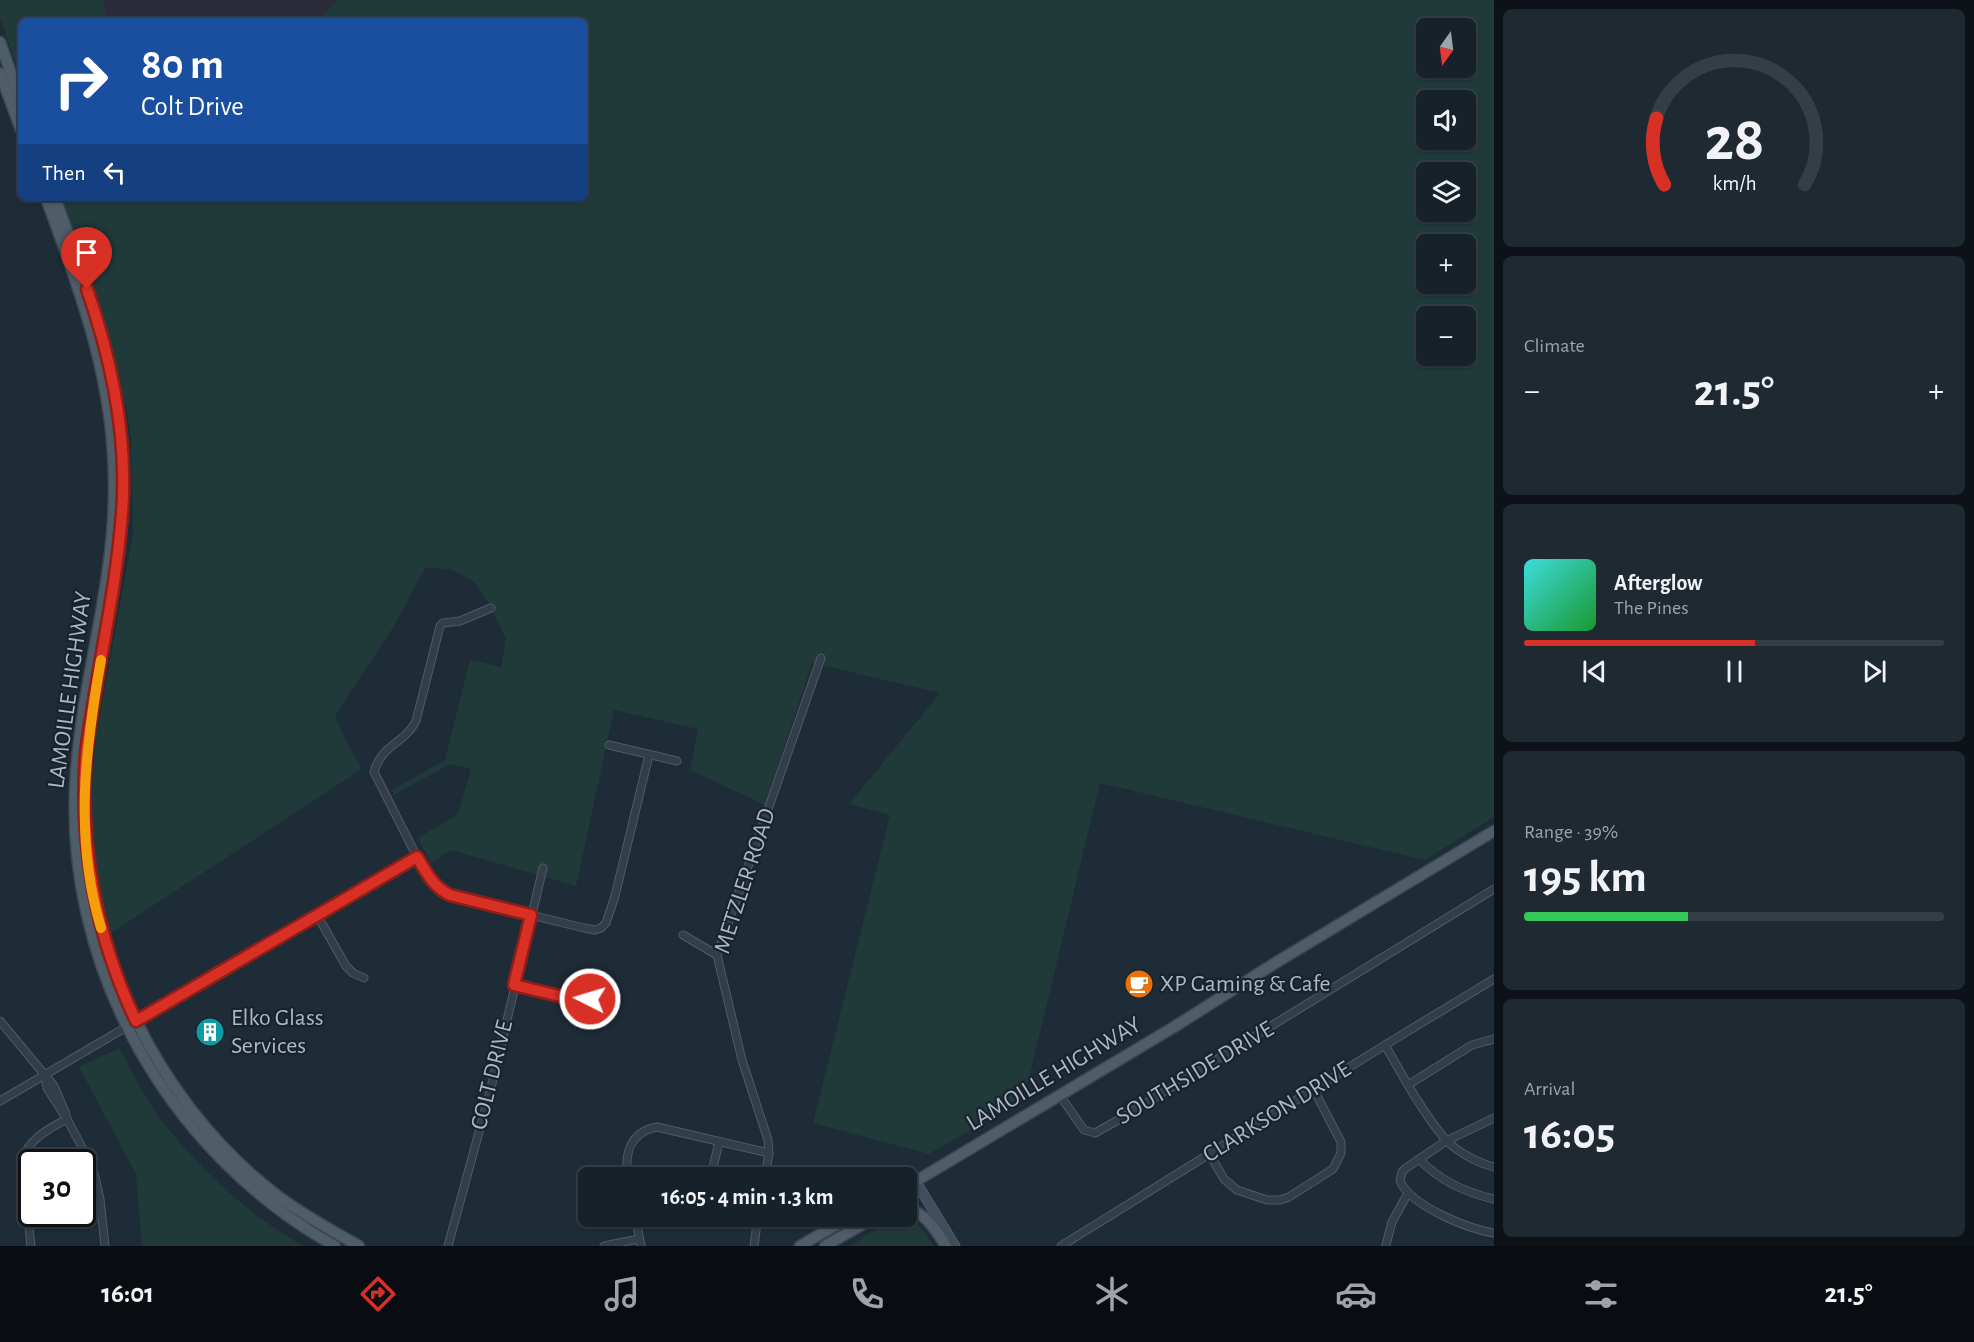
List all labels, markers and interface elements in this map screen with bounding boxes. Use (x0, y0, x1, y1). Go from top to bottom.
north arrow (1416, 18, 1476, 78)
map controls (1416, 18, 1476, 366)
icon: right (42, 42, 120, 120)
text: 80 m (141, 44, 224, 86)
button: sound (1416, 90, 1476, 150)
text: Colt Drive (141, 93, 244, 120)
text: 28 (1704, 109, 1764, 171)
icon: left (98, 156, 131, 189)
text: Then (42, 162, 86, 184)
button: layers (1416, 162, 1476, 222)
text: km/h (1712, 174, 1756, 195)
pin (61, 227, 112, 289)
button: + (1416, 234, 1476, 294)
icon: arrive (70, 236, 103, 269)
button: − (1416, 306, 1476, 366)
text: Climate (1524, 336, 1585, 356)
text: 21.5° (1694, 369, 1774, 414)
text: − (1524, 375, 1540, 408)
text: + (1928, 375, 1944, 408)
text: Afterglow (1614, 572, 1702, 594)
street label: LAMOILLE HIGHWAY (44, 589, 96, 790)
text: The Pines (1614, 598, 1689, 618)
icon: previous (1578, 655, 1611, 688)
icon: pause (1718, 655, 1751, 688)
icon: next (1858, 655, 1891, 688)
street label: METZLER ROAD (710, 805, 780, 957)
text: Range · 39% (1524, 822, 1618, 842)
text: 195 km (1524, 855, 1647, 900)
position arrow (558, 967, 622, 1031)
cafe icon: XP Gaming & Cafe (1123, 968, 1155, 1000)
place label: XP Gaming & Cafe (1160, 972, 1331, 996)
place label: Elko Glass Services (231, 1006, 324, 1058)
street label: LAMOILLE HIGHWAY (962, 1012, 1146, 1136)
building icon: Elko Glass Services (194, 1016, 226, 1048)
street label: COLT DRIVE (467, 1017, 517, 1132)
street label: SOUTHSIDE DRIVE (1112, 1017, 1278, 1129)
street label: CLARKSON DRIVE (1199, 1057, 1356, 1167)
text: Arrival (1524, 1079, 1575, 1099)
text: 16:05 (1524, 1112, 1615, 1157)
speed limit sign: 30 (18, 1149, 96, 1227)
text: 16:05 · 4 min · 1.3 km (662, 1186, 833, 1208)
icon: directions (357, 1273, 399, 1315)
icon: music (601, 1273, 643, 1315)
icon: phone (846, 1273, 888, 1315)
icon: climate (1091, 1273, 1133, 1315)
icon: car (1335, 1273, 1377, 1315)
icon: filters (1580, 1273, 1622, 1315)
text: 16:01 (101, 1280, 154, 1307)
text: 21.5° (1824, 1280, 1873, 1307)

